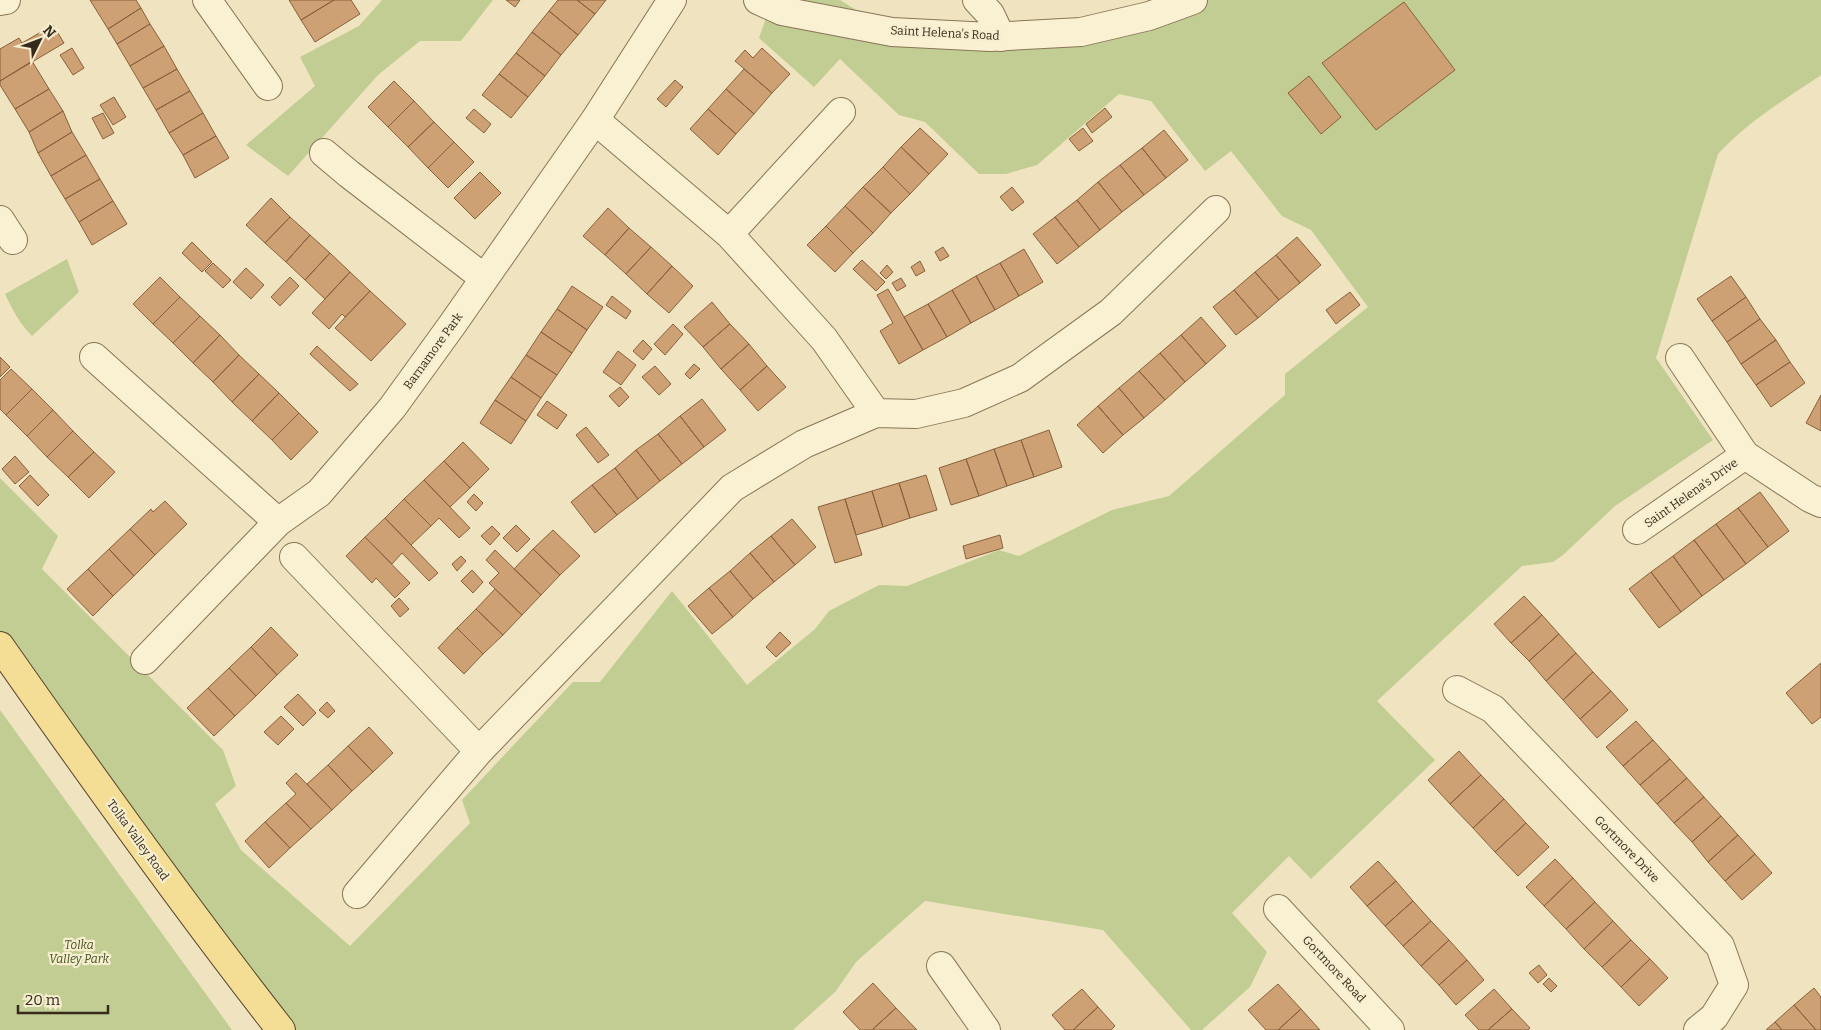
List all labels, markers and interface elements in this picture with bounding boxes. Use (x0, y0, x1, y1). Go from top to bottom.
north arrow (15, 15, 65, 65)
text: N (39, 22, 59, 41)
street label: Saint Helena's Road (890, 23, 1000, 43)
street label: Barnamore Park (401, 310, 466, 392)
street label: Saint Helena's Drive (1642, 455, 1740, 531)
street label: Tolka Valley Road (104, 797, 172, 883)
street label: Gortmore Drive (1592, 813, 1662, 885)
street label: Gortmore Road (1300, 933, 1368, 1005)
park label: Tolka Valley Park (49, 938, 110, 966)
scale bar (18, 982, 108, 1014)
text: 20 m (25, 991, 61, 1009)

